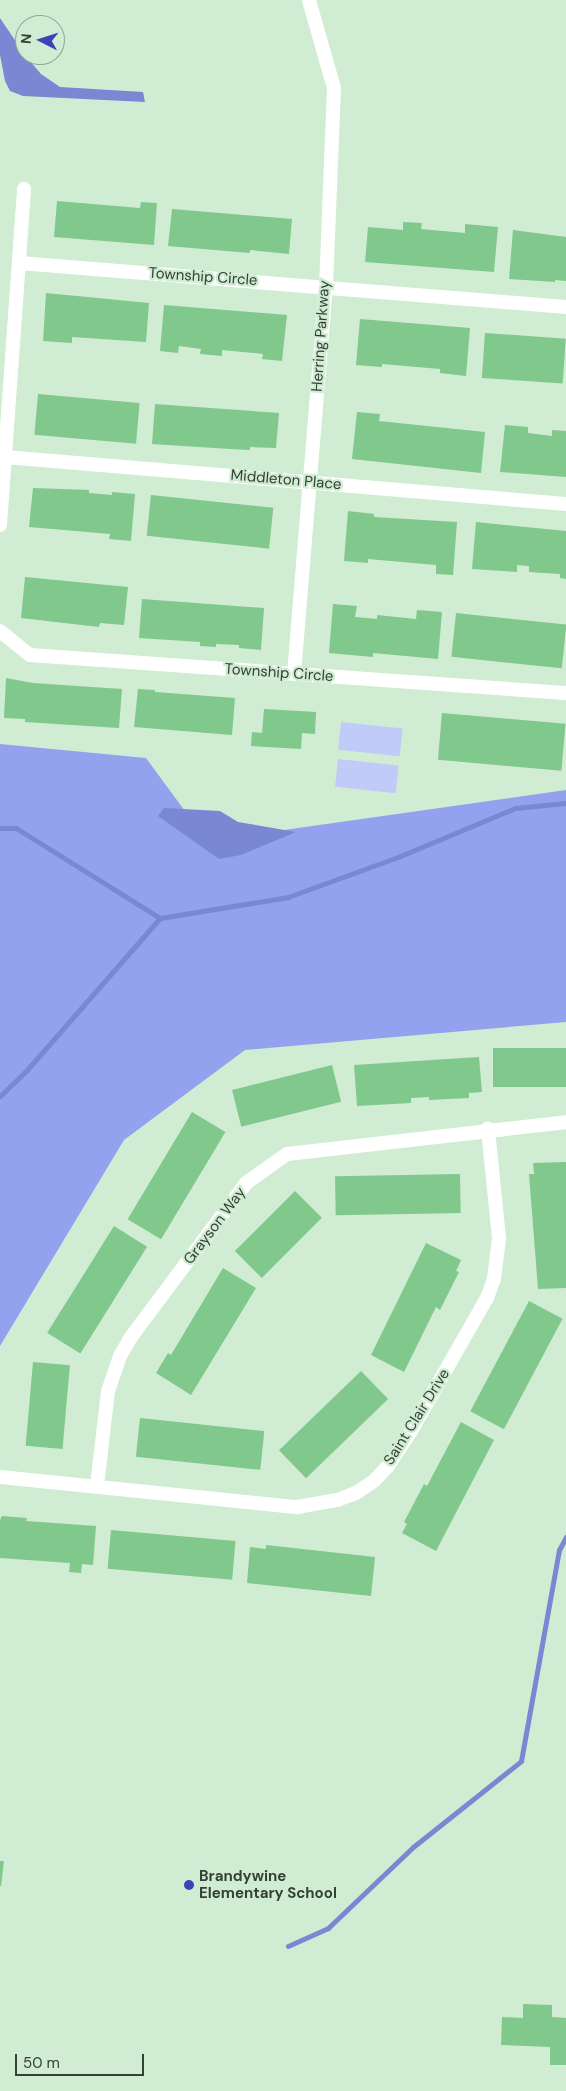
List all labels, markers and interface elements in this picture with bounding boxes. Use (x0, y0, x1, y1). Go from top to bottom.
north arrow (15, 15, 65, 65)
text: N (17, 33, 35, 45)
street label: Township Circle (148, 264, 258, 290)
street label: Herring Parkway (308, 280, 334, 392)
street label: Middleton Place (230, 466, 342, 494)
street label: Township Circle (224, 660, 334, 686)
street label: Grayson Way (180, 1184, 250, 1268)
street label: Saint Clair Drive (380, 1366, 454, 1468)
place label: Brandywine Elementary School (199, 1867, 337, 1902)
marker: Brandywine Elementary School (183, 1879, 195, 1891)
scale bar (18, 2044, 146, 2076)
text: 50 m (23, 2053, 60, 2073)

